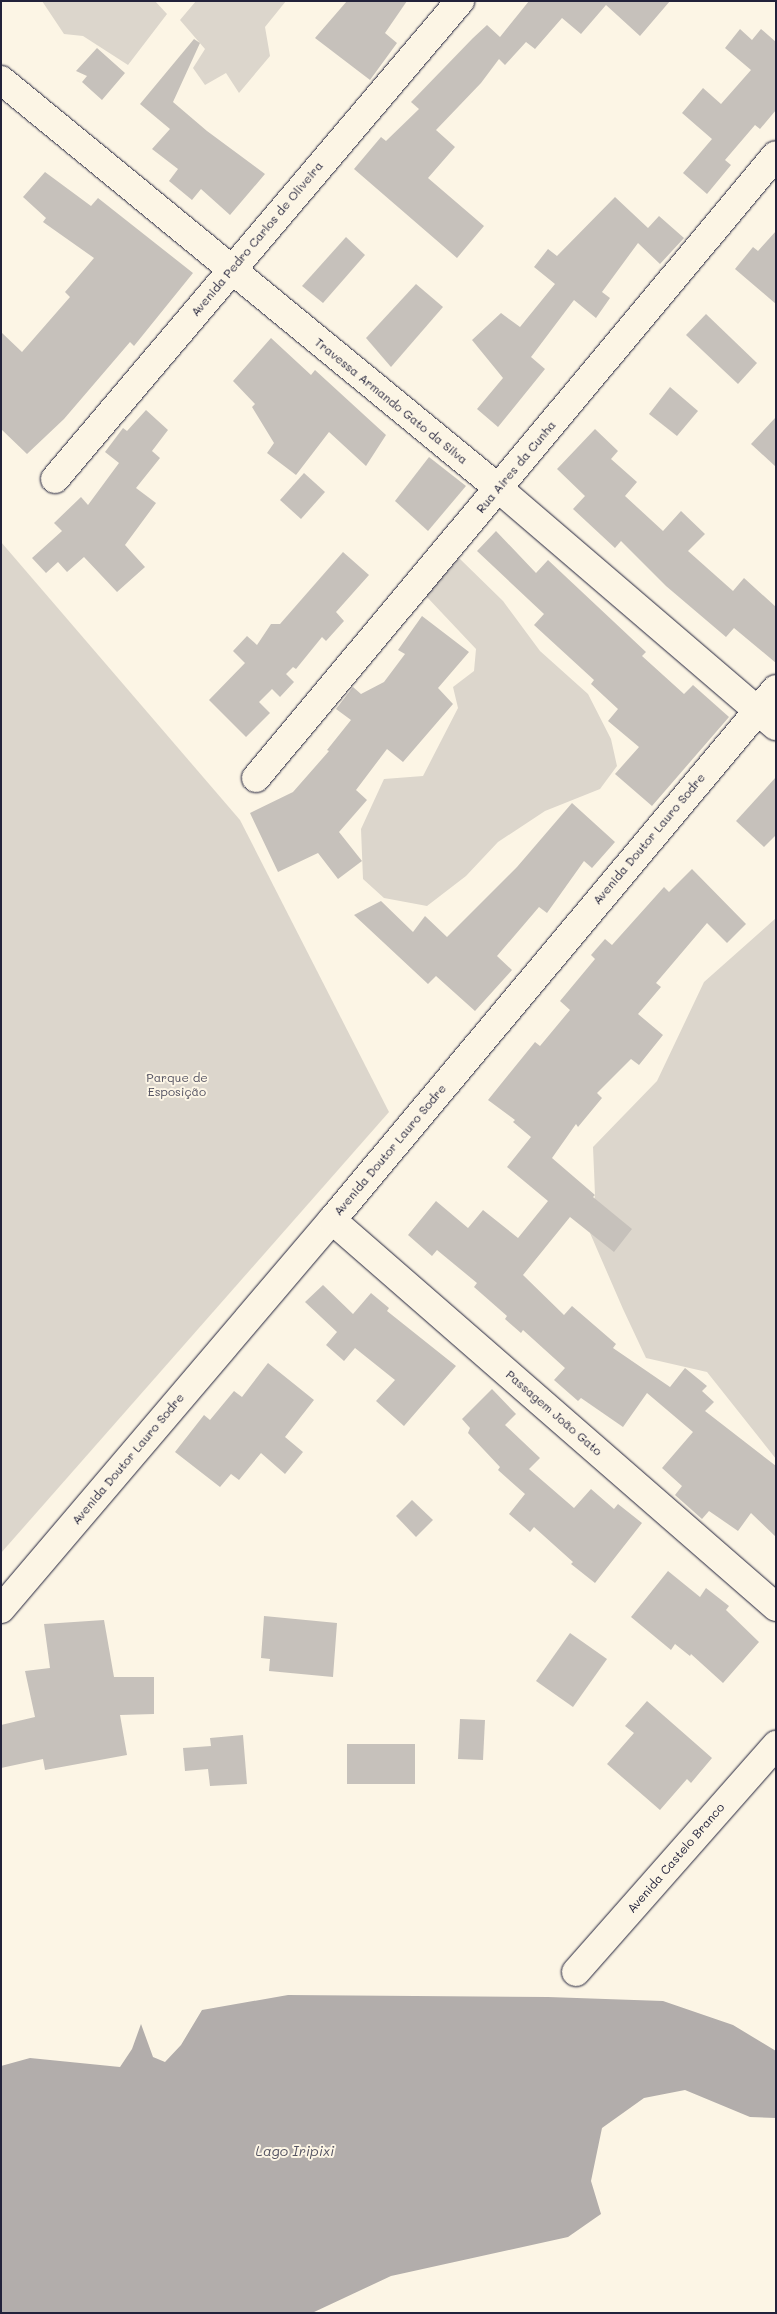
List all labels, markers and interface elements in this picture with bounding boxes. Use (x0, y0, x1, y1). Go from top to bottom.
street label: Avenida Pedro Carlos de Oliveira (188, 159, 326, 319)
street label: Travessa Armando Gato da Silva (312, 335, 470, 467)
street label: Rua Aires da Cunha (473, 418, 559, 516)
street label: Avenida Doutor Lauro Sodre (590, 771, 708, 907)
park label: Parque de Esposição (146, 1071, 208, 1099)
street label: Avenida Doutor Lauro Sodre (331, 1082, 449, 1218)
street label: Passagem João Gato (503, 1367, 605, 1459)
street label: Avenida Doutor Lauro Sodre (69, 1391, 187, 1527)
street label: Avenida Castelo Branco (624, 1800, 728, 1916)
water label: Lago Iripixi (256, 2143, 334, 2159)

